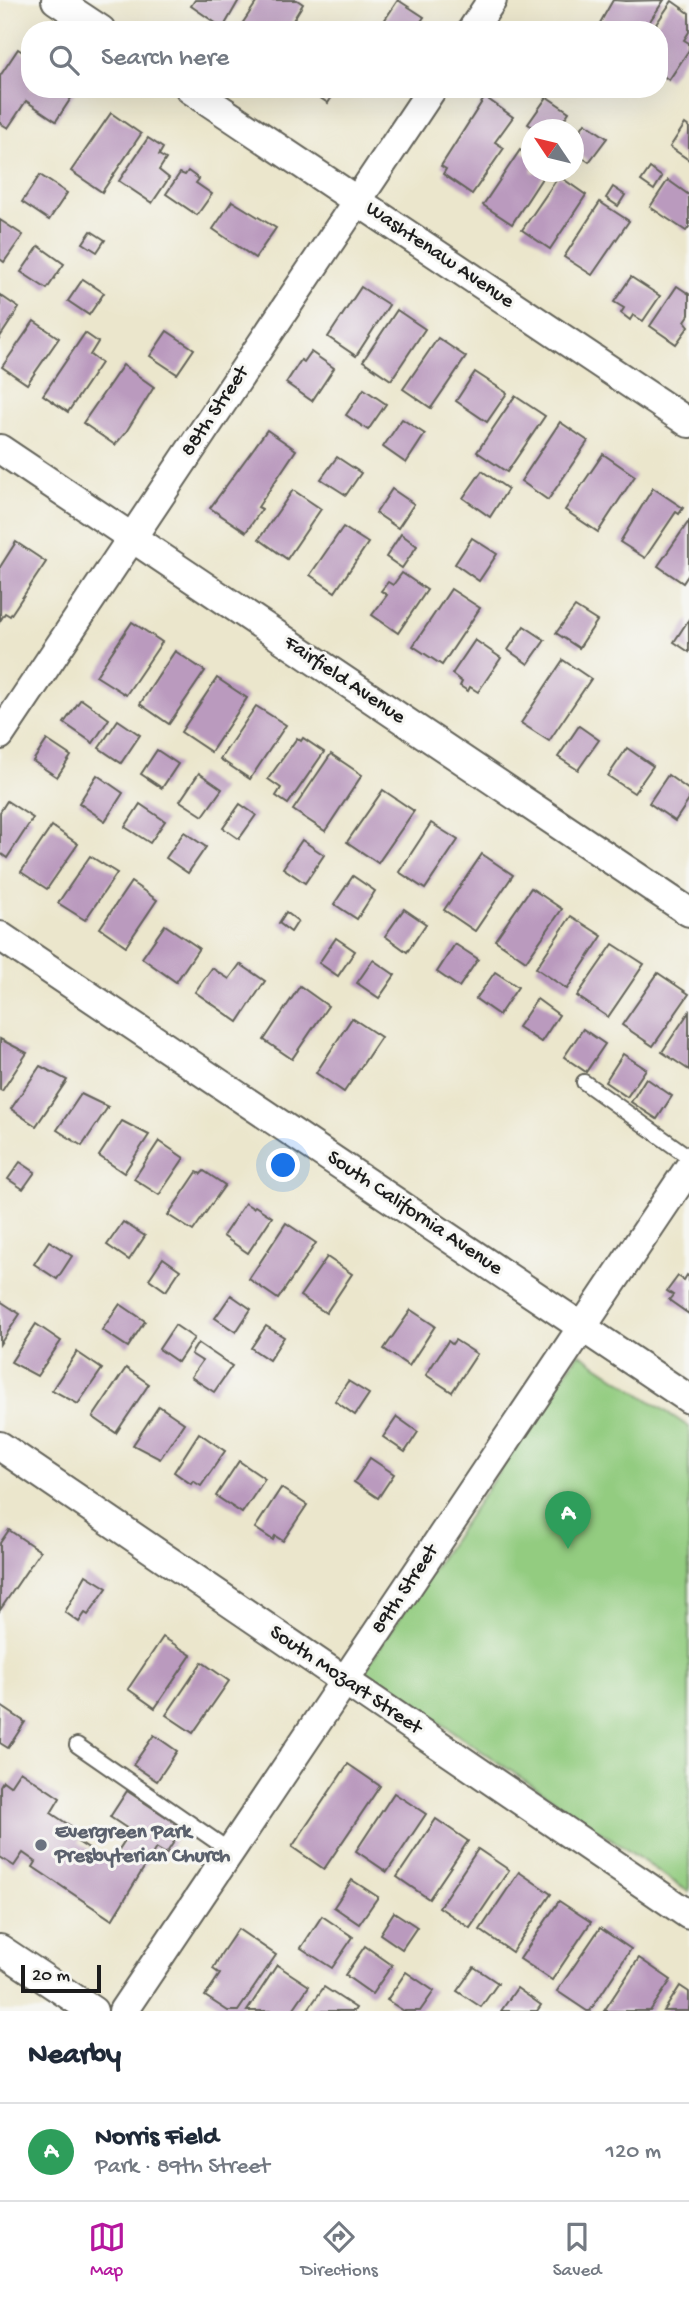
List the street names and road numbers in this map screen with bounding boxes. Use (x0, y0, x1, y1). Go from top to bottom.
street label: Washtenaw Avenue (360, 197, 519, 316)
street label: 88th Street (177, 360, 257, 462)
street label: Fairfield Avenue (278, 631, 411, 732)
street label: South California Avenue (321, 1146, 508, 1283)
street label: 89th Street (367, 1538, 446, 1640)
street label: South Mozart Street (264, 1621, 428, 1743)

